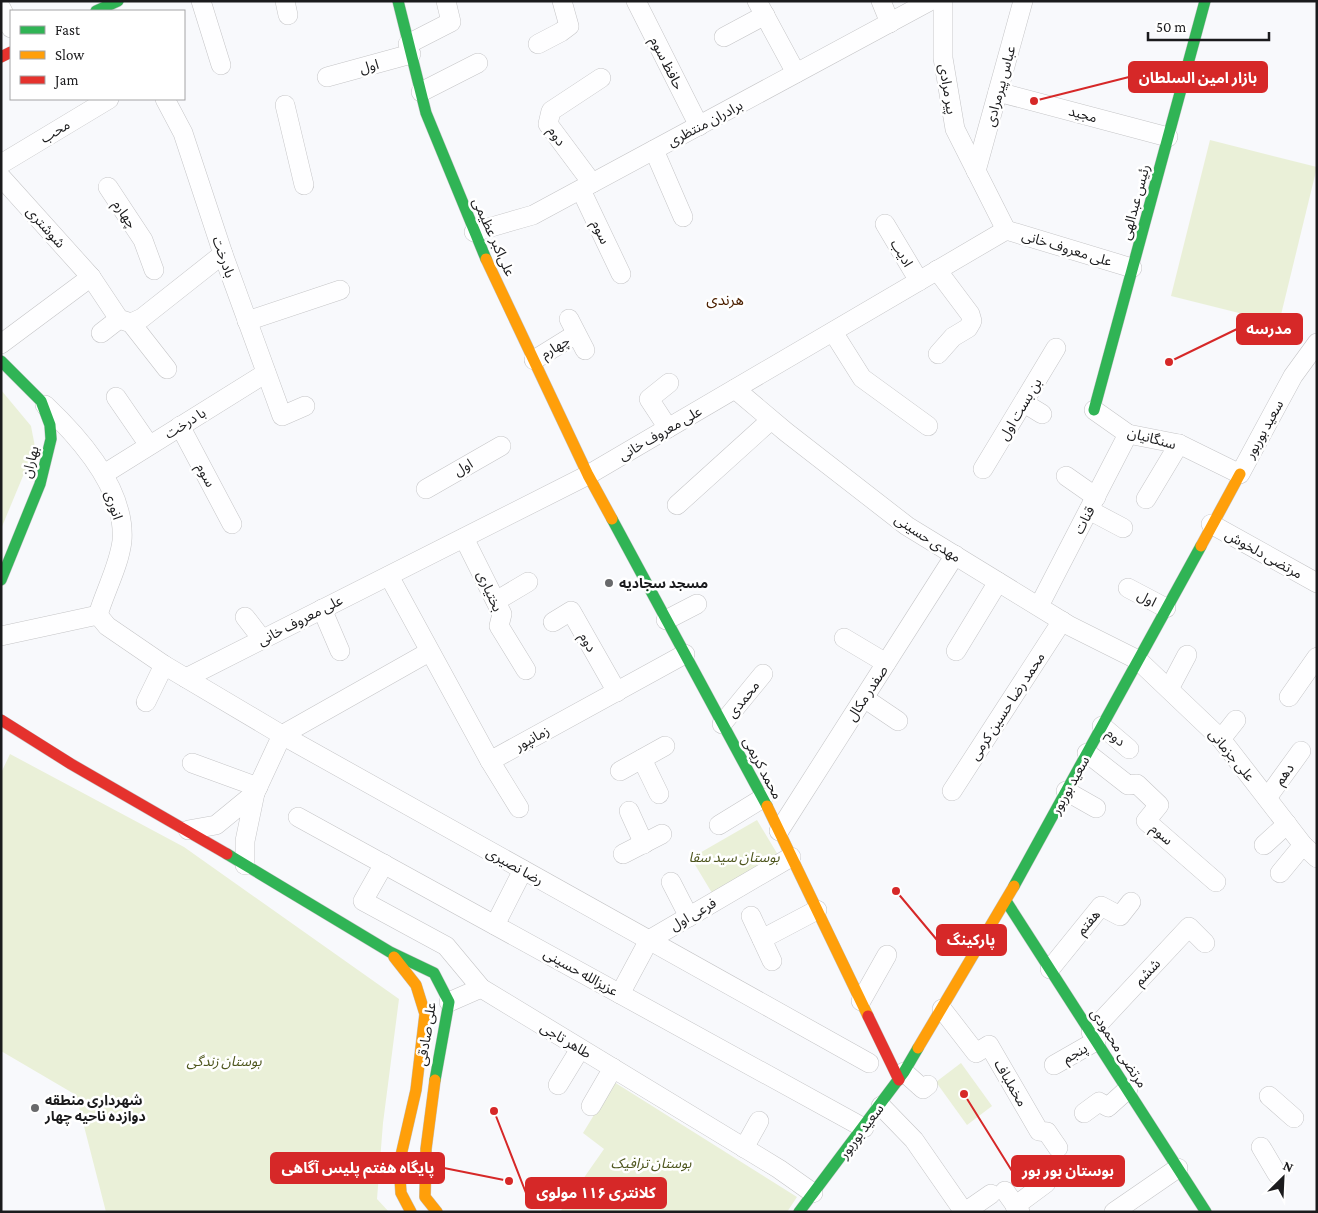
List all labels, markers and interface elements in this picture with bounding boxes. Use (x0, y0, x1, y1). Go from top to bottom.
legend (10, 10, 185, 100)
scale bar (1148, 10, 1269, 42)
text: 50 m (1156, 19, 1186, 35)
text: Fast (55, 22, 81, 38)
street label: حافظ سوم (644, 34, 687, 93)
street label: عباس پیرمرادی (982, 44, 1021, 129)
text: Slow (55, 47, 85, 63)
street label: اول (358, 56, 381, 77)
callout: بازار امین السلطان (1129, 62, 1267, 92)
street label: پیر مرادی (934, 63, 960, 116)
text: بازار امین السلطان (1139, 70, 1257, 87)
text: Jam (53, 72, 78, 89)
street label: برادران منتظری (665, 96, 746, 150)
street label: مجید (1067, 103, 1099, 126)
street label: محب (37, 116, 73, 146)
street label: دوم (542, 123, 569, 151)
street label: رئیس عبدالهی (1117, 162, 1154, 242)
street label: علی‌اکبر عظیمی (469, 195, 518, 279)
street label: چهارم (107, 197, 140, 233)
street label: شوشتری (23, 203, 69, 252)
street label: سوم (586, 218, 613, 248)
street label: علی معروف خانی (1020, 227, 1114, 270)
street label: بادرخت (209, 234, 239, 280)
street label: ادیب (887, 236, 916, 270)
district label: هرندی (706, 292, 744, 309)
callout: مدرسه (1237, 314, 1302, 344)
text: مدرسه (1246, 321, 1292, 338)
street label: چهارم (538, 332, 574, 364)
street label: بن بست اول (995, 375, 1046, 443)
street label: سعید بوربور (1241, 397, 1287, 462)
street label: علی معروف خانی (616, 403, 705, 464)
street label: با درخت (162, 404, 209, 443)
street label: سنگانیان (1126, 424, 1178, 453)
street label: بهاران (18, 444, 43, 480)
street label: اول (451, 455, 476, 480)
street label: سوم (191, 460, 219, 491)
street label: انوری (101, 489, 126, 522)
street label: قنات (1070, 503, 1098, 537)
street label: مهدی حسینی (891, 511, 964, 566)
street label: مرتضی دلخوش (1222, 526, 1305, 583)
street label: بختیاری (473, 568, 506, 615)
place label: مسجد سجادیه (619, 575, 708, 591)
marker: مسجد سجادیه (603, 577, 615, 589)
street label: اول (1134, 586, 1159, 610)
street label: علی معروف خانی (255, 592, 346, 649)
street label: دوم (574, 629, 600, 656)
street label: محمد رضا حسین کرمی (966, 649, 1049, 763)
street label: صفدر مکال (843, 662, 892, 724)
street label: محمدی (723, 677, 763, 721)
street label: زمانپور (511, 722, 553, 756)
street label: دوم (1101, 725, 1129, 752)
street label: علی جزمانی (1205, 726, 1258, 785)
street label: محمد کریمی (739, 734, 786, 802)
street label: سعید بوربور (1047, 753, 1093, 818)
street label: دهم (1271, 760, 1300, 790)
street label: سوم (1146, 820, 1176, 850)
street label: رضا نصیری (483, 844, 546, 889)
park label: بوستان سید سقا (688, 849, 780, 866)
street label: فرعی اول (667, 894, 719, 934)
street label: هفتم (1073, 906, 1105, 940)
callout: پارکینگ (937, 925, 1006, 955)
text: پارکینگ (947, 931, 995, 950)
street label: عزیزالله حسینی (541, 945, 621, 1000)
street label: ششم (1131, 955, 1166, 991)
street label: علی صادقی (413, 1001, 440, 1067)
street label: مرتضی محمودی (1087, 1005, 1151, 1091)
street label: طاهر تاجی (537, 1019, 594, 1062)
street label: پنجم (1060, 1040, 1092, 1069)
park label: بوستان زندگی (187, 1053, 262, 1070)
street label: مخملباف (991, 1057, 1031, 1109)
place label: شهرداری منطقه دوازده ناحیه چهار (44, 1092, 146, 1126)
street label: سعید بوربور (835, 1101, 888, 1163)
marker: شهرداری منطقه دوازده ناحیه چهار (29, 1102, 41, 1114)
callout: پایگاه هفتم پلیس آگاهی (271, 1153, 444, 1183)
north arrow (1258, 1153, 1308, 1203)
park label: بوستان ترافیک (611, 1155, 692, 1172)
callout: بوستان بور بور (1012, 1156, 1124, 1186)
text: N (1281, 1157, 1296, 1176)
text: پایگاه هفتم پلیس آگاهی (282, 1159, 434, 1179)
text: بوستان بور بور (1021, 1163, 1114, 1180)
callout: کلانتری ۱۱۶ مولوی (526, 1178, 666, 1208)
text: کلانتری ۱۱۶ مولوی (536, 1185, 656, 1202)

